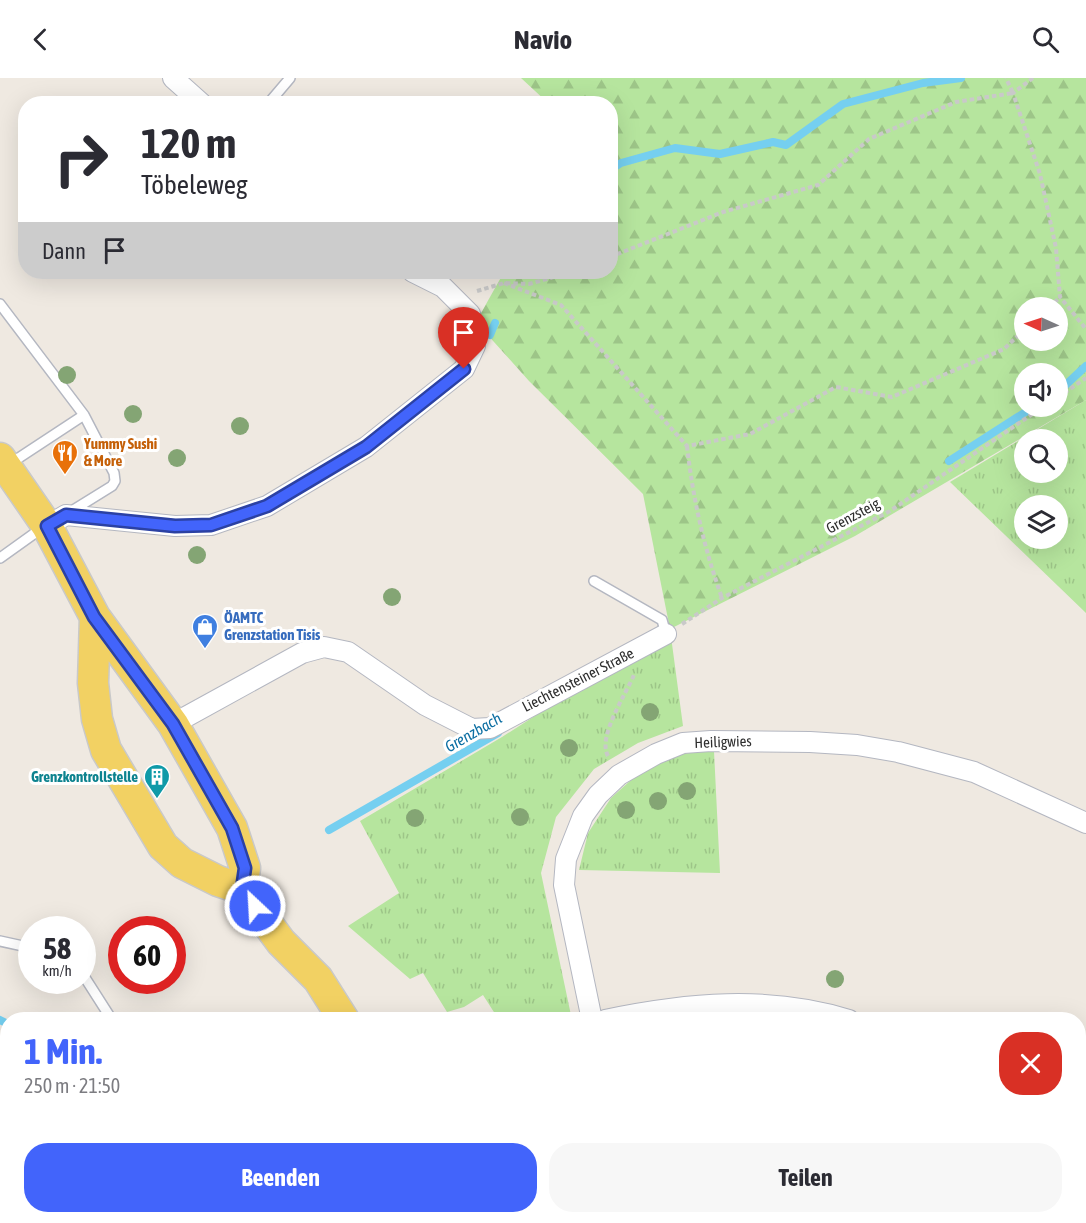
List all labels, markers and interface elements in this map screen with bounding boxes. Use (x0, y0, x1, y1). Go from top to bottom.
icon: back (24, 23, 57, 56)
icon: search (1029, 23, 1062, 56)
text: Navio (514, 24, 572, 55)
text: 120 m (141, 119, 236, 167)
icon: right (42, 120, 120, 198)
text: Töbeleweg (141, 169, 248, 200)
icon: arrive (98, 234, 131, 267)
text: Dann (42, 238, 86, 264)
north arrow (1014, 297, 1068, 351)
map controls (1014, 297, 1068, 549)
pin (438, 307, 489, 369)
icon: arrive (447, 316, 480, 349)
button: sound (1014, 363, 1068, 417)
button: search (1014, 429, 1068, 483)
place label: Yummy Sushi & More (83, 435, 157, 469)
restaurant icon: Yummy Sushi & More (50, 438, 80, 476)
street label: Grenzsteig (823, 494, 883, 537)
button: layers (1014, 495, 1068, 549)
place label: ÖAMTC Grenzstation Tisis (224, 609, 321, 643)
shop icon: ÖAMTC Grenzstation Tisis (190, 612, 220, 650)
street label: Liechtensteiner Straße (519, 644, 637, 715)
water label: Grenzbach (442, 709, 505, 755)
street label: Heiligwies (694, 732, 752, 751)
building icon: Grenzkontrollstelle (142, 762, 172, 800)
place label: Grenzkontrollstelle (31, 768, 138, 785)
position arrow (223, 874, 287, 938)
speed limit sign: 60 (108, 916, 186, 994)
text: 58 (43, 931, 71, 965)
text: km/h (42, 962, 72, 979)
text: 1 Min. (24, 1030, 102, 1072)
button: close (999, 1032, 1062, 1095)
text: 250 m · 21:50 (24, 1074, 120, 1097)
button: Beenden (24, 1143, 537, 1212)
button: Teilen (549, 1143, 1062, 1212)

